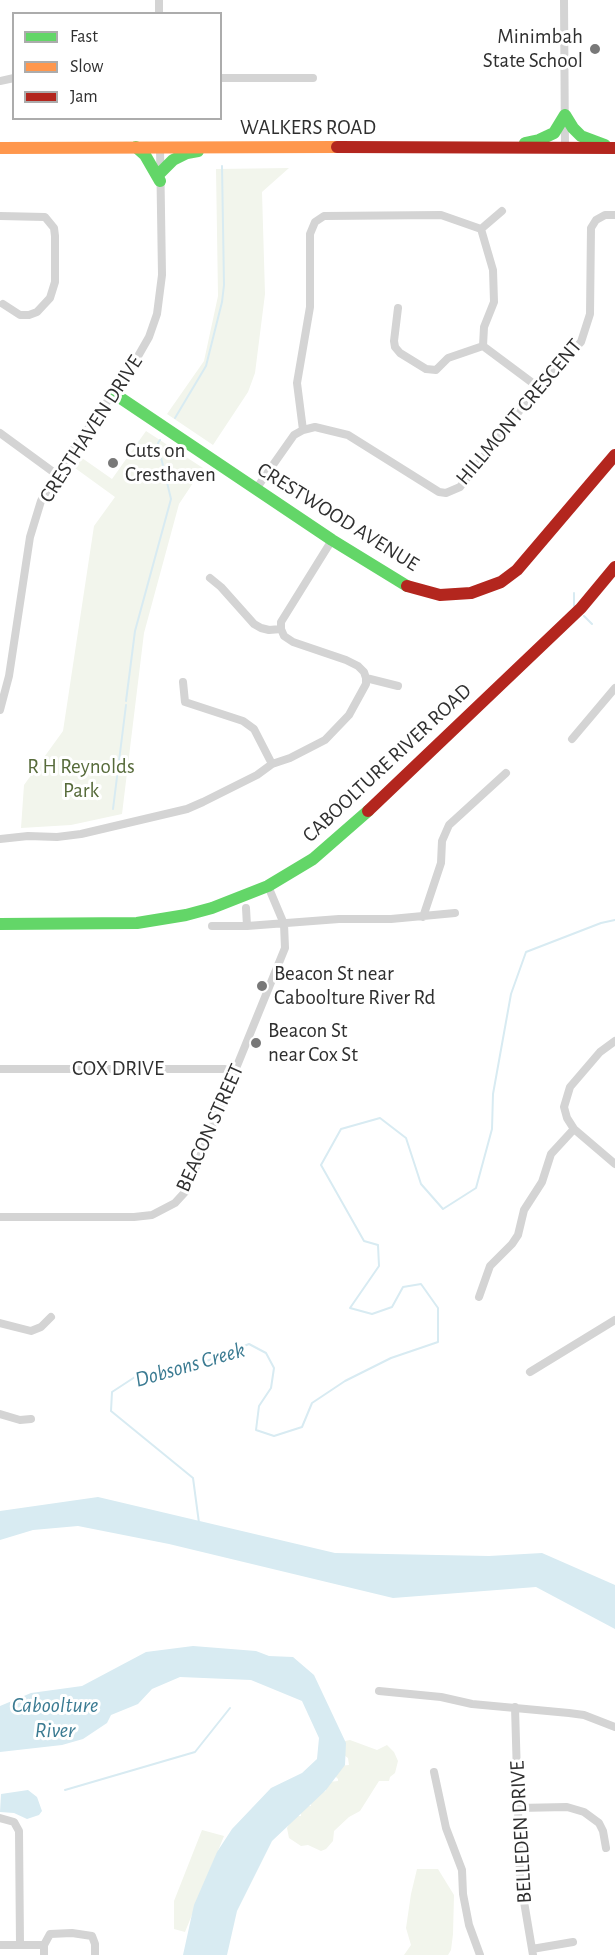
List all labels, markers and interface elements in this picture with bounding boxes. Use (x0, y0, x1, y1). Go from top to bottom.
legend (12, 12, 222, 120)
place label: Minimbah State School (483, 24, 583, 74)
text: Fast (70, 28, 98, 46)
marker: Minimbah State School (588, 42, 602, 56)
text: Slow (70, 58, 103, 76)
text: Jam (70, 88, 98, 106)
street label: WALKERS ROAD (240, 115, 376, 141)
street label: HILLMONT CRESCENT (450, 334, 588, 490)
street label: CRESTHAVEN DRIVE (34, 351, 148, 507)
place label: Cuts on Cresthaven (125, 438, 216, 488)
marker: Cuts on Cresthaven (106, 456, 120, 470)
street label: CRESTWOOD AVENUE (252, 457, 424, 577)
street label: CABOOLTURE RIVER ROAD (297, 678, 477, 848)
park label: R H Reynolds Park (27, 754, 135, 804)
place label: Beacon St near Caboolture River Rd (274, 961, 435, 1011)
marker: Beacon St near Caboolture River Rd (255, 979, 269, 993)
place label: Beacon St near Cox St (268, 1018, 358, 1068)
marker: Beacon St near Cox St (249, 1036, 263, 1050)
street label: COX DRIVE (72, 1056, 164, 1082)
street label: BEACON STREET (171, 1060, 249, 1196)
water label: Dobsons Creek (132, 1337, 248, 1393)
water label: Caboolture River (12, 1692, 98, 1744)
street label: BELLEDEN DRIVE (505, 1760, 537, 1904)

